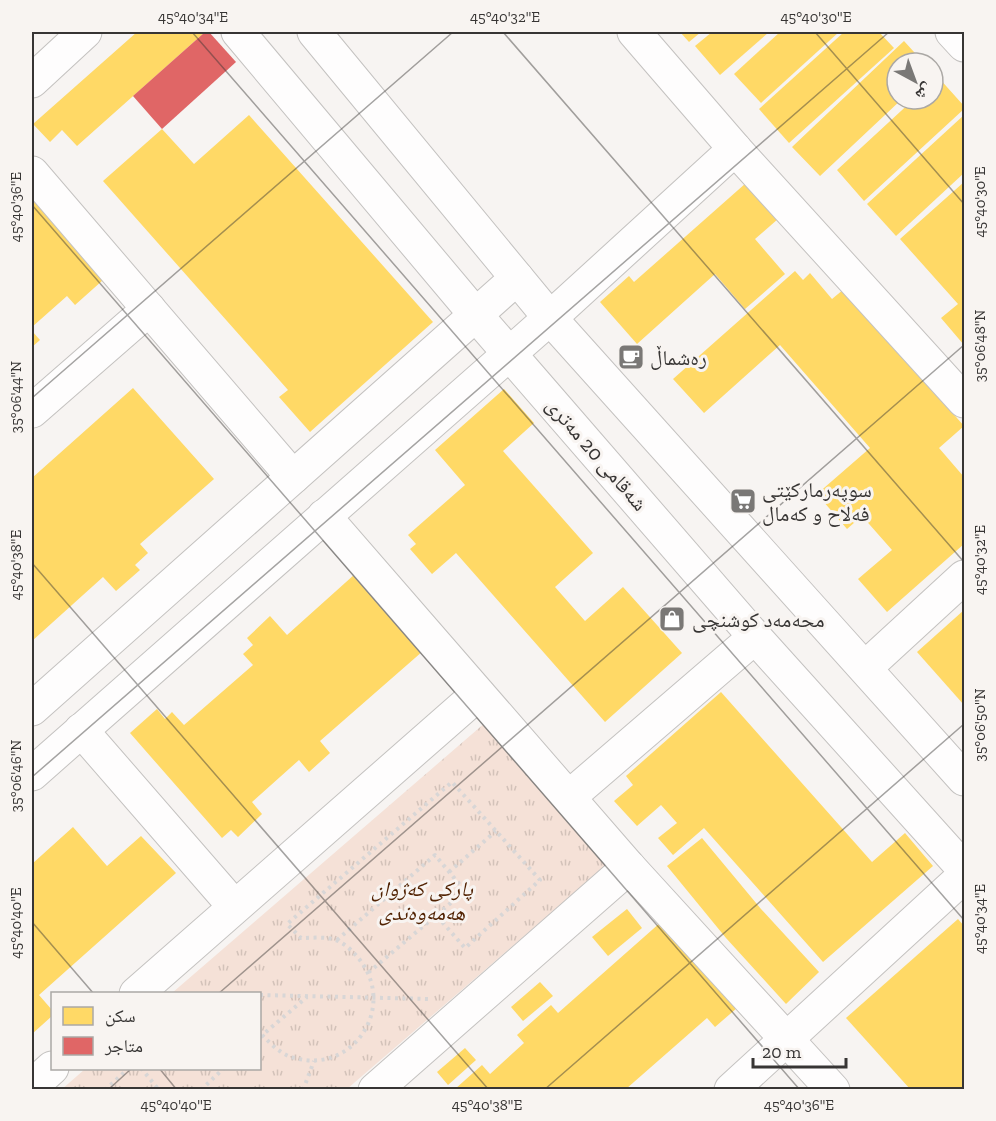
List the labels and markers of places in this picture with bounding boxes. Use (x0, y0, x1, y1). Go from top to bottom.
cafe icon: رەشماڵ (616, 342, 646, 372)
place label: رەشماڵ (650, 345, 707, 370)
place label: سوپەرمارکێتی فەلاح و کەمال (762, 477, 872, 527)
supermarket icon: سوپەرمارکێتی فەلاح و کەمال (728, 486, 758, 516)
shop icon: محەمەد کوشنچی (657, 604, 687, 634)
place label: محەمەد کوشنچی (692, 607, 825, 633)

